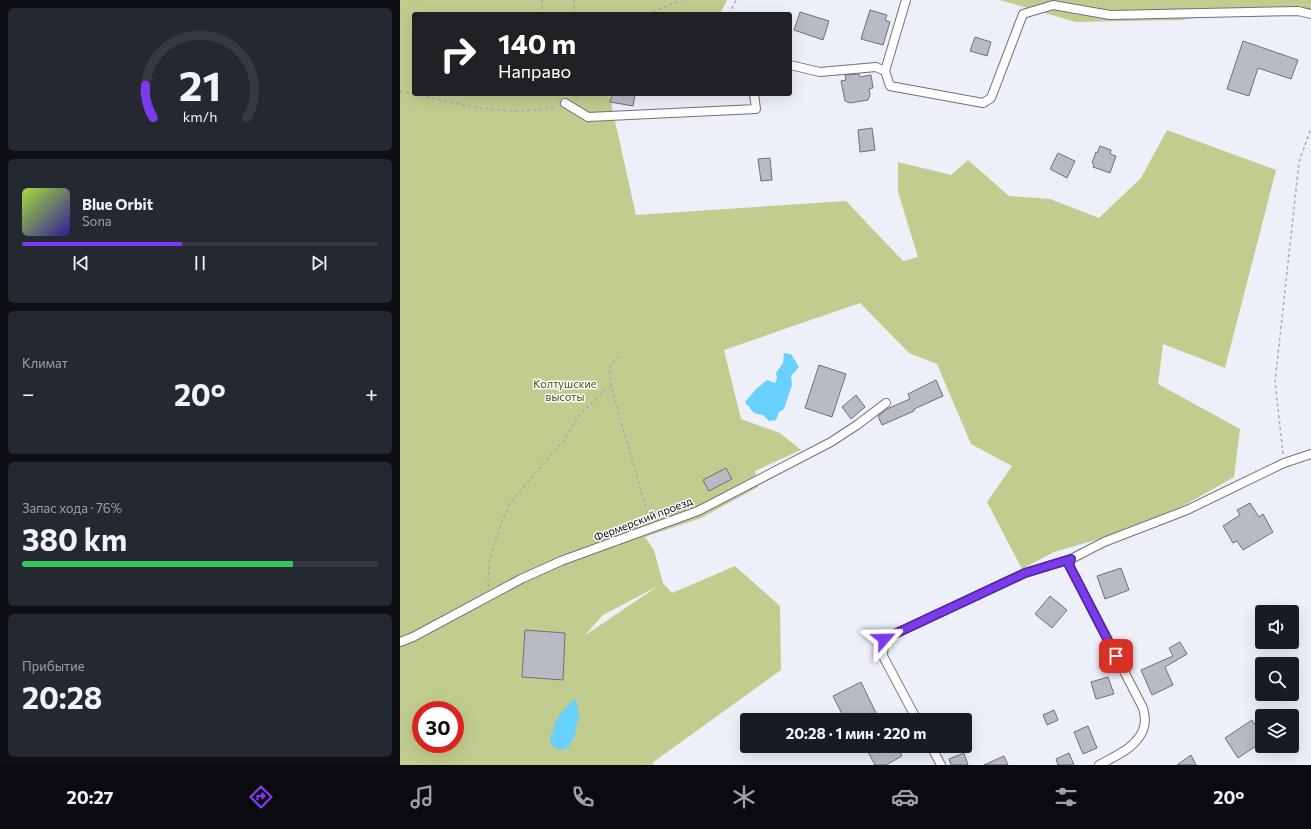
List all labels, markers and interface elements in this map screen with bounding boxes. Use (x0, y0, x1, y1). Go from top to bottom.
text: 140 m (498, 26, 576, 60)
icon: right (432, 28, 484, 80)
text: 21 (179, 59, 221, 110)
text: Направо (498, 60, 571, 82)
text: km/h (183, 106, 217, 124)
text: Blue Orbit (82, 195, 153, 213)
text: Sona (82, 213, 112, 229)
icon: previous (70, 252, 92, 274)
icon: pause (189, 252, 211, 274)
icon: next (308, 252, 330, 274)
text: Климат (22, 355, 68, 371)
text: 20° (174, 375, 226, 412)
park label: Колтушские высоты (533, 377, 597, 403)
text: − (22, 380, 35, 407)
text: + (365, 380, 378, 407)
street label: Фермерский проезд (592, 494, 694, 543)
text: Запас хода · 76% (22, 500, 122, 516)
text: 380 km (22, 520, 127, 557)
map controls (1255, 605, 1299, 753)
button: sound (1255, 605, 1299, 649)
position arrow (863, 618, 905, 660)
pin (1099, 639, 1133, 673)
icon: arrive (1105, 645, 1127, 667)
button: search (1255, 657, 1299, 701)
text: Прибытие (22, 658, 85, 674)
text: 20:28 (22, 678, 102, 715)
speed limit sign: 30 (412, 701, 464, 753)
button: layers (1255, 709, 1299, 753)
text: 20:28 · 1 мин · 220 m (786, 724, 926, 742)
icon: directions (247, 783, 275, 811)
icon: music (408, 783, 436, 811)
icon: phone (569, 783, 597, 811)
icon: climate (730, 783, 758, 811)
icon: car (891, 783, 919, 811)
icon: filters (1052, 783, 1080, 811)
text: 20:27 (67, 786, 113, 808)
text: 20° (1213, 786, 1244, 808)

